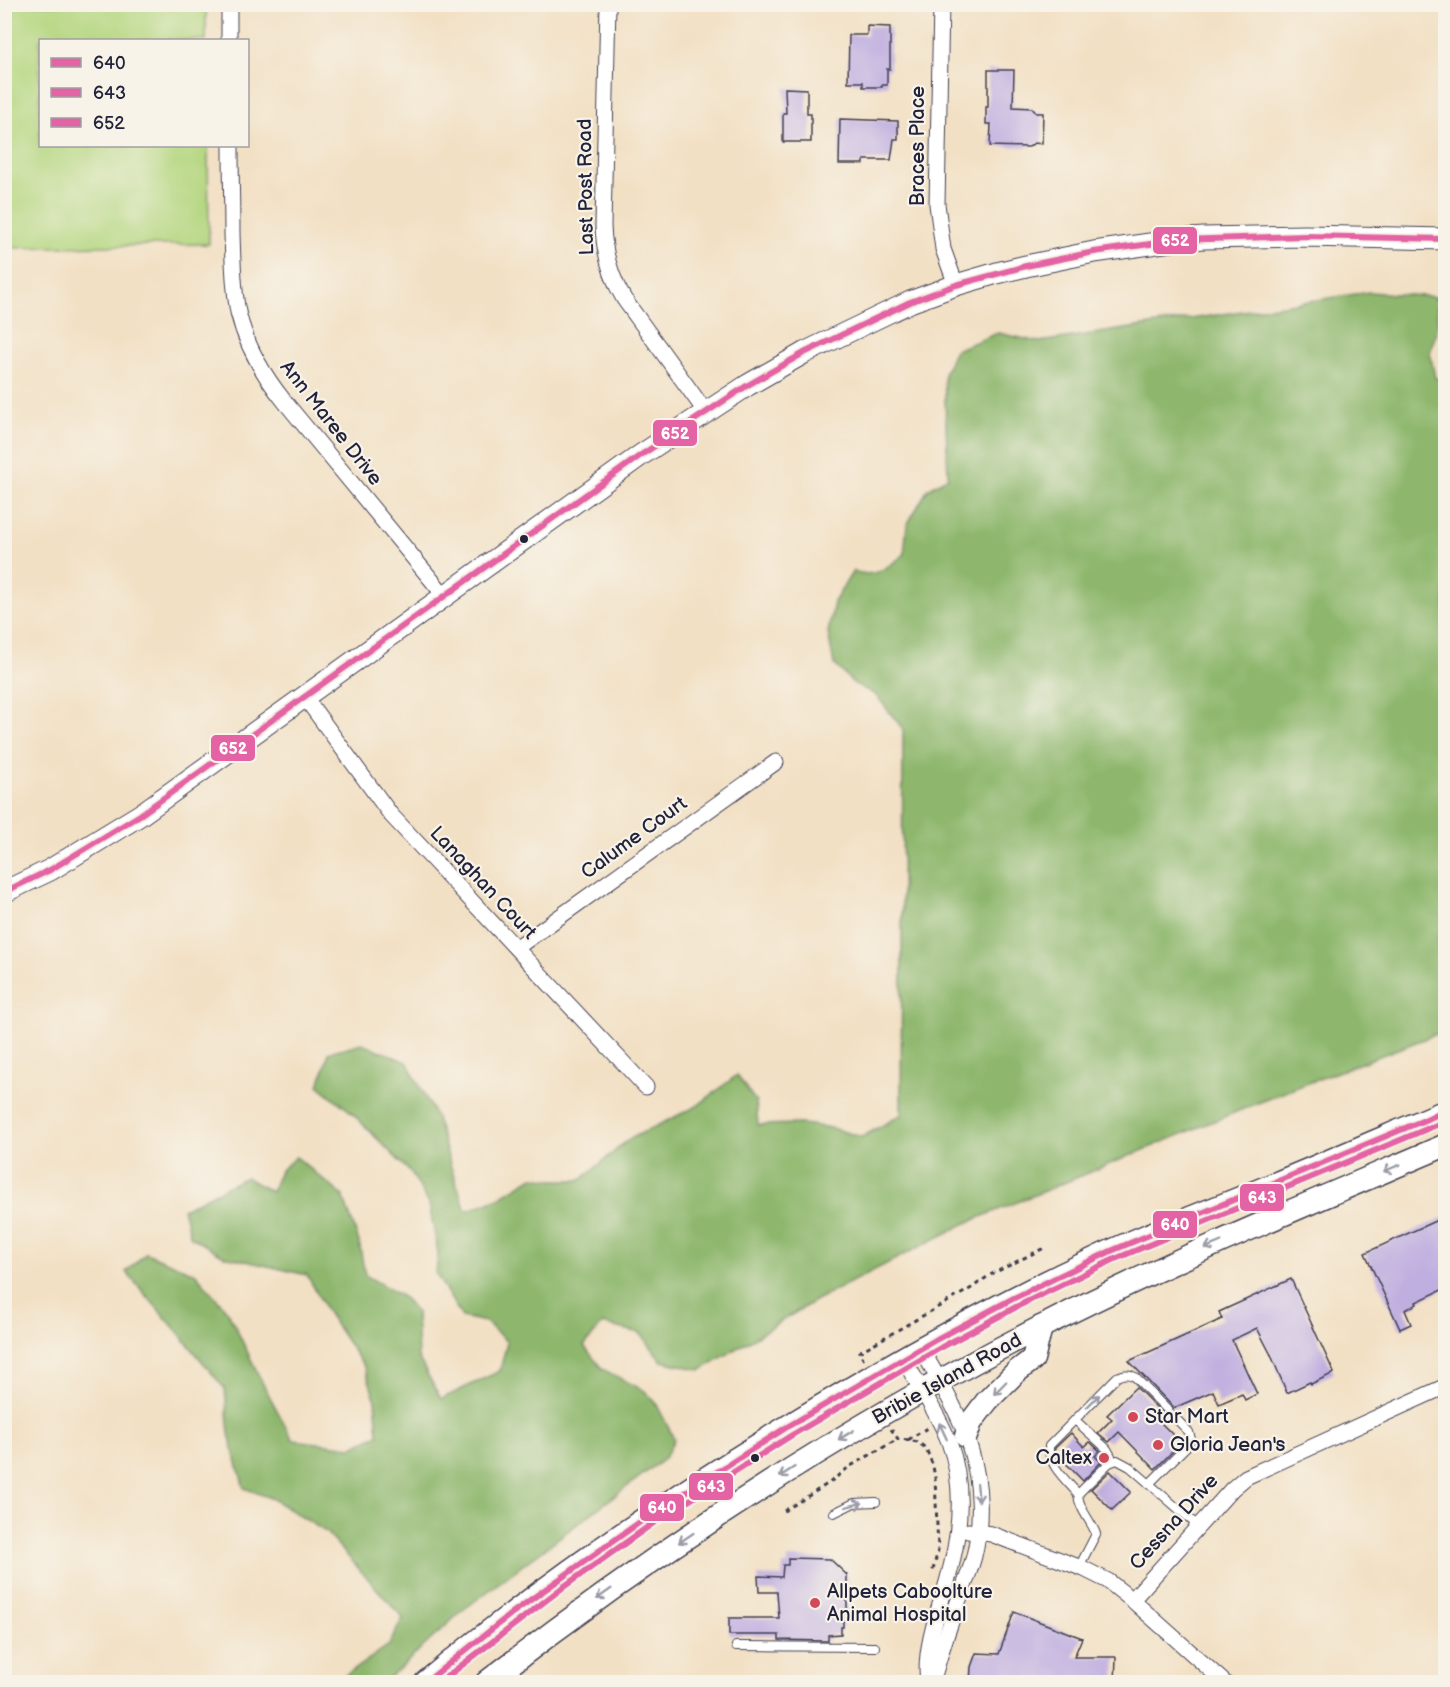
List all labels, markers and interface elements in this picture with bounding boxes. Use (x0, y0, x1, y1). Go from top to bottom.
legend (39, 39, 249, 147)
text: 640 (93, 53, 126, 74)
text: 643 (93, 83, 126, 104)
street label: Braces Place (906, 86, 930, 206)
text: 652 (93, 113, 125, 134)
street label: Last Post Road (573, 118, 599, 256)
line badge: 652 (1152, 226, 1198, 255)
text: 652 (1161, 232, 1190, 251)
street label: Ann Maree Drive (275, 356, 387, 490)
line badge: 652 (652, 419, 698, 447)
text: 652 (661, 425, 690, 444)
unlabelled marker (518, 533, 530, 545)
line badge: 652 (210, 734, 256, 762)
text: 652 (219, 740, 248, 759)
street label: Calume Court (576, 792, 692, 884)
street label: Lanaghan Court (425, 822, 541, 944)
one-way arrow (1383, 1163, 1401, 1174)
line badge: 643 (1239, 1183, 1285, 1212)
text: 643 (1248, 1189, 1276, 1208)
line badge: 640 (1152, 1210, 1198, 1239)
text: 640 (1160, 1216, 1190, 1235)
one-way arrow (1204, 1240, 1222, 1251)
street label: Bribie Island Road (868, 1328, 1026, 1430)
one-way arrow (992, 1381, 1007, 1396)
one-way arrow (1086, 1393, 1101, 1408)
place label: Star Mart (1145, 1405, 1229, 1429)
marker: Star Mart (1126, 1410, 1140, 1424)
one-way arrow (937, 1423, 949, 1441)
one-way arrow (838, 1430, 855, 1442)
place label: Gloria Jean's (1170, 1433, 1285, 1457)
marker: Gloria Jean's (1151, 1438, 1165, 1452)
place label: Caltex (1036, 1446, 1093, 1470)
marker: Caltex (1097, 1451, 1111, 1465)
unlabelled marker (749, 1452, 761, 1464)
one-way arrow (779, 1466, 796, 1478)
street label: Cessna Drive (1125, 1469, 1223, 1575)
line badge: 643 (688, 1472, 734, 1501)
text: 643 (697, 1478, 725, 1497)
one-way arrow (973, 1483, 984, 1503)
line badge: 640 (639, 1493, 685, 1522)
text: 640 (647, 1499, 677, 1518)
one-way arrow (844, 1499, 863, 1511)
one-way arrow (678, 1532, 695, 1544)
place label: Allpets Caboolture Animal Hospital (827, 1580, 993, 1627)
one-way arrow (596, 1588, 613, 1600)
marker: Allpets Caboolture Animal Hospital (808, 1596, 822, 1610)

